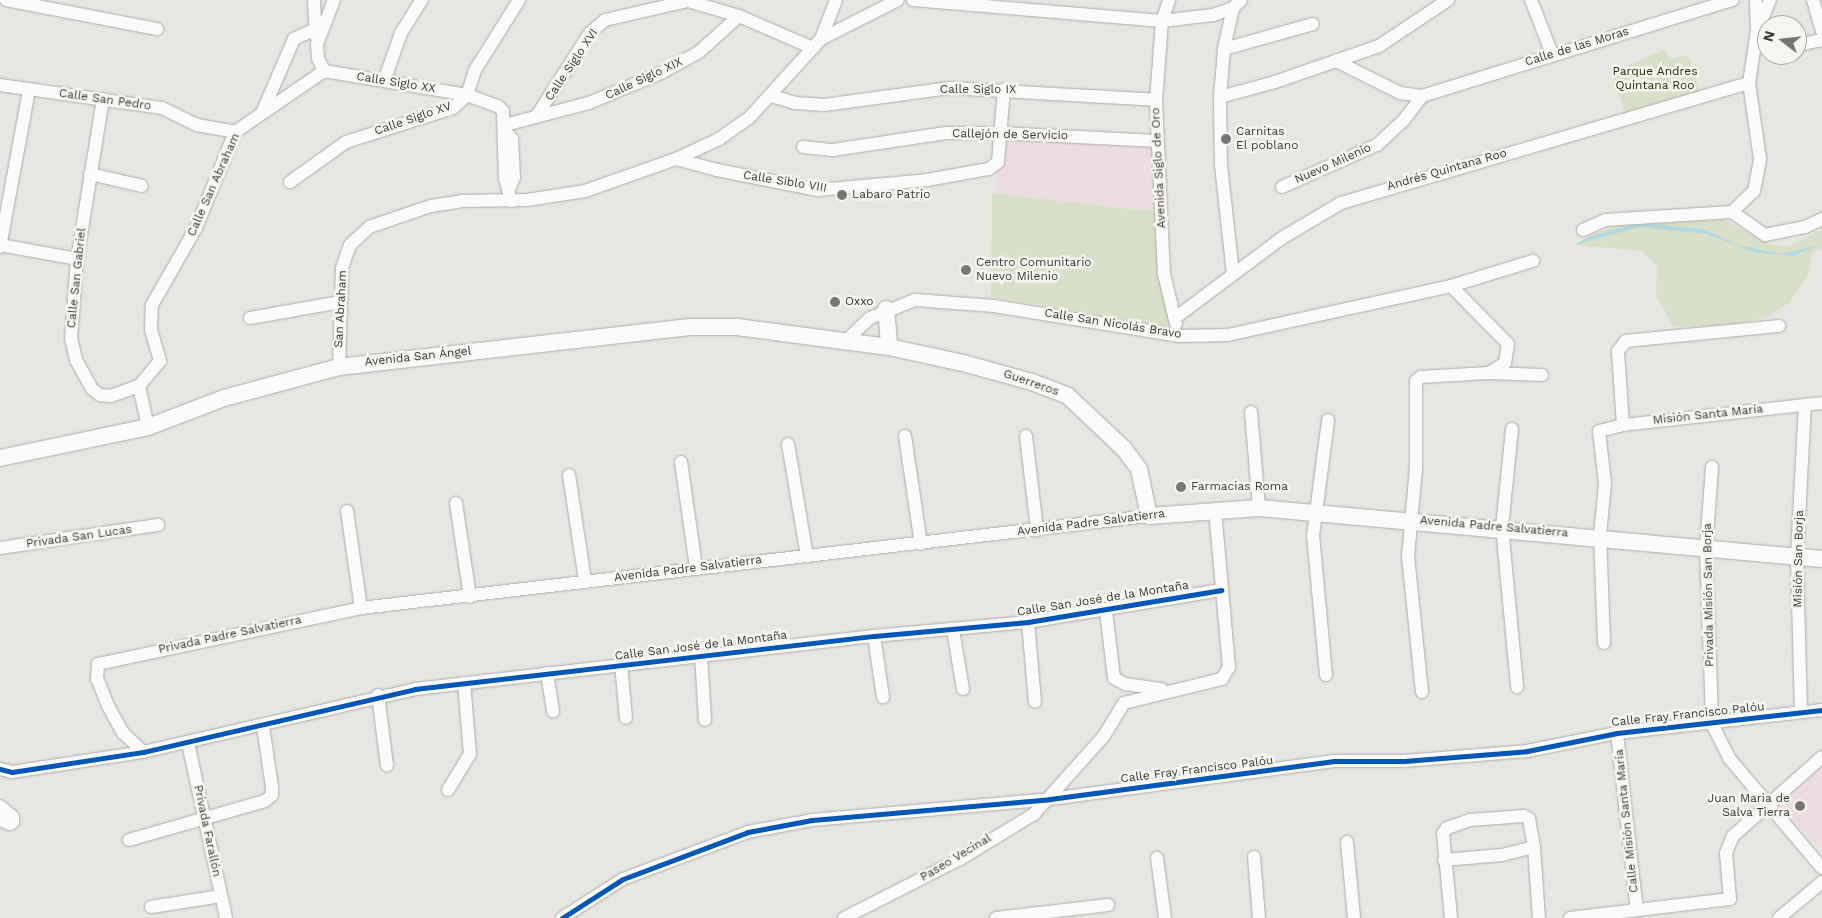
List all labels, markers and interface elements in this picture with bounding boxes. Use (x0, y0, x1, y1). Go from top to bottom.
north arrow (1757, 15, 1807, 65)
street label: Calle de las Moras (1523, 24, 1631, 70)
street label: Calle Siglo XVI (543, 26, 601, 104)
text: N (1759, 29, 1778, 43)
street label: Calle Siglo XIX (603, 55, 685, 103)
park label: Parque Andres Quintana Roo (1612, 65, 1698, 93)
street label: Calle Siglo XX (355, 70, 437, 96)
street label: Calle Siglo IX (940, 83, 1016, 97)
street label: Calle San Pedro (58, 86, 152, 114)
street label: Calle Siglo XV (373, 99, 453, 139)
street label: Avenida Siglo de Oro (1149, 107, 1169, 229)
place label: Carnitas El poblano (1236, 125, 1299, 153)
street label: Callejón de Servicio (952, 127, 1068, 143)
street label: Calle San Abraham (185, 131, 243, 239)
marker: Carnitas El poblano (1220, 133, 1232, 145)
street label: Nuevo Milenio (1292, 141, 1374, 187)
street label: Andrés Quintana Roo (1385, 146, 1509, 194)
street label: Calle Siblo VIII (742, 168, 828, 196)
place label: Labaro Patrio (852, 188, 930, 202)
marker: Labaro Patrio (836, 189, 848, 201)
street label: Calle San Gabriel (65, 227, 89, 329)
place label: Centro Comunitario Nuevo Milenio (976, 256, 1092, 284)
marker: Centro Comunitario Nuevo Milenio (960, 264, 972, 276)
street label: San Abraham (332, 269, 350, 349)
place label: Oxxo (845, 295, 874, 309)
marker: Oxxo (829, 296, 841, 308)
street label: Calle San Nicolás Bravo (1043, 306, 1183, 342)
street label: Avenida San Ángel (364, 344, 472, 370)
street label: Guerreros (1001, 367, 1061, 399)
street label: Misión Santa María (1652, 402, 1764, 428)
place label: Farmacias Roma (1191, 480, 1288, 494)
marker: Farmacias Roma (1175, 481, 1187, 493)
street label: Avenida Padre Salvatierra (1016, 507, 1166, 539)
street label: Misión San Borja (1791, 510, 1807, 608)
street label: Avenida Padre Salvatierra (1419, 513, 1569, 541)
street label: Privada San Lucas (25, 522, 133, 552)
street label: Privada Misión San Borja (1701, 523, 1717, 667)
street label: Avenida Padre Salvatierra (613, 553, 763, 585)
street label: Calle San José de la Montaña (1016, 578, 1190, 620)
street label: Privada Padre Salvatierra (157, 613, 303, 657)
street label: Calle San José de la Montaña (614, 628, 788, 664)
street label: Calle Fray Francisco Palóu (1611, 700, 1765, 730)
street label: Calle Misión Santa María (1612, 748, 1642, 894)
street label: Calle Fray Francisco Palóu (1120, 753, 1274, 787)
street label: Privada Farallón (190, 784, 224, 878)
place label: Juan Maria de Salva Tierra (1707, 792, 1790, 820)
marker: Juan Maria de Salva Tierra (1794, 800, 1806, 812)
street label: Paseo Vecinal (918, 831, 994, 885)

